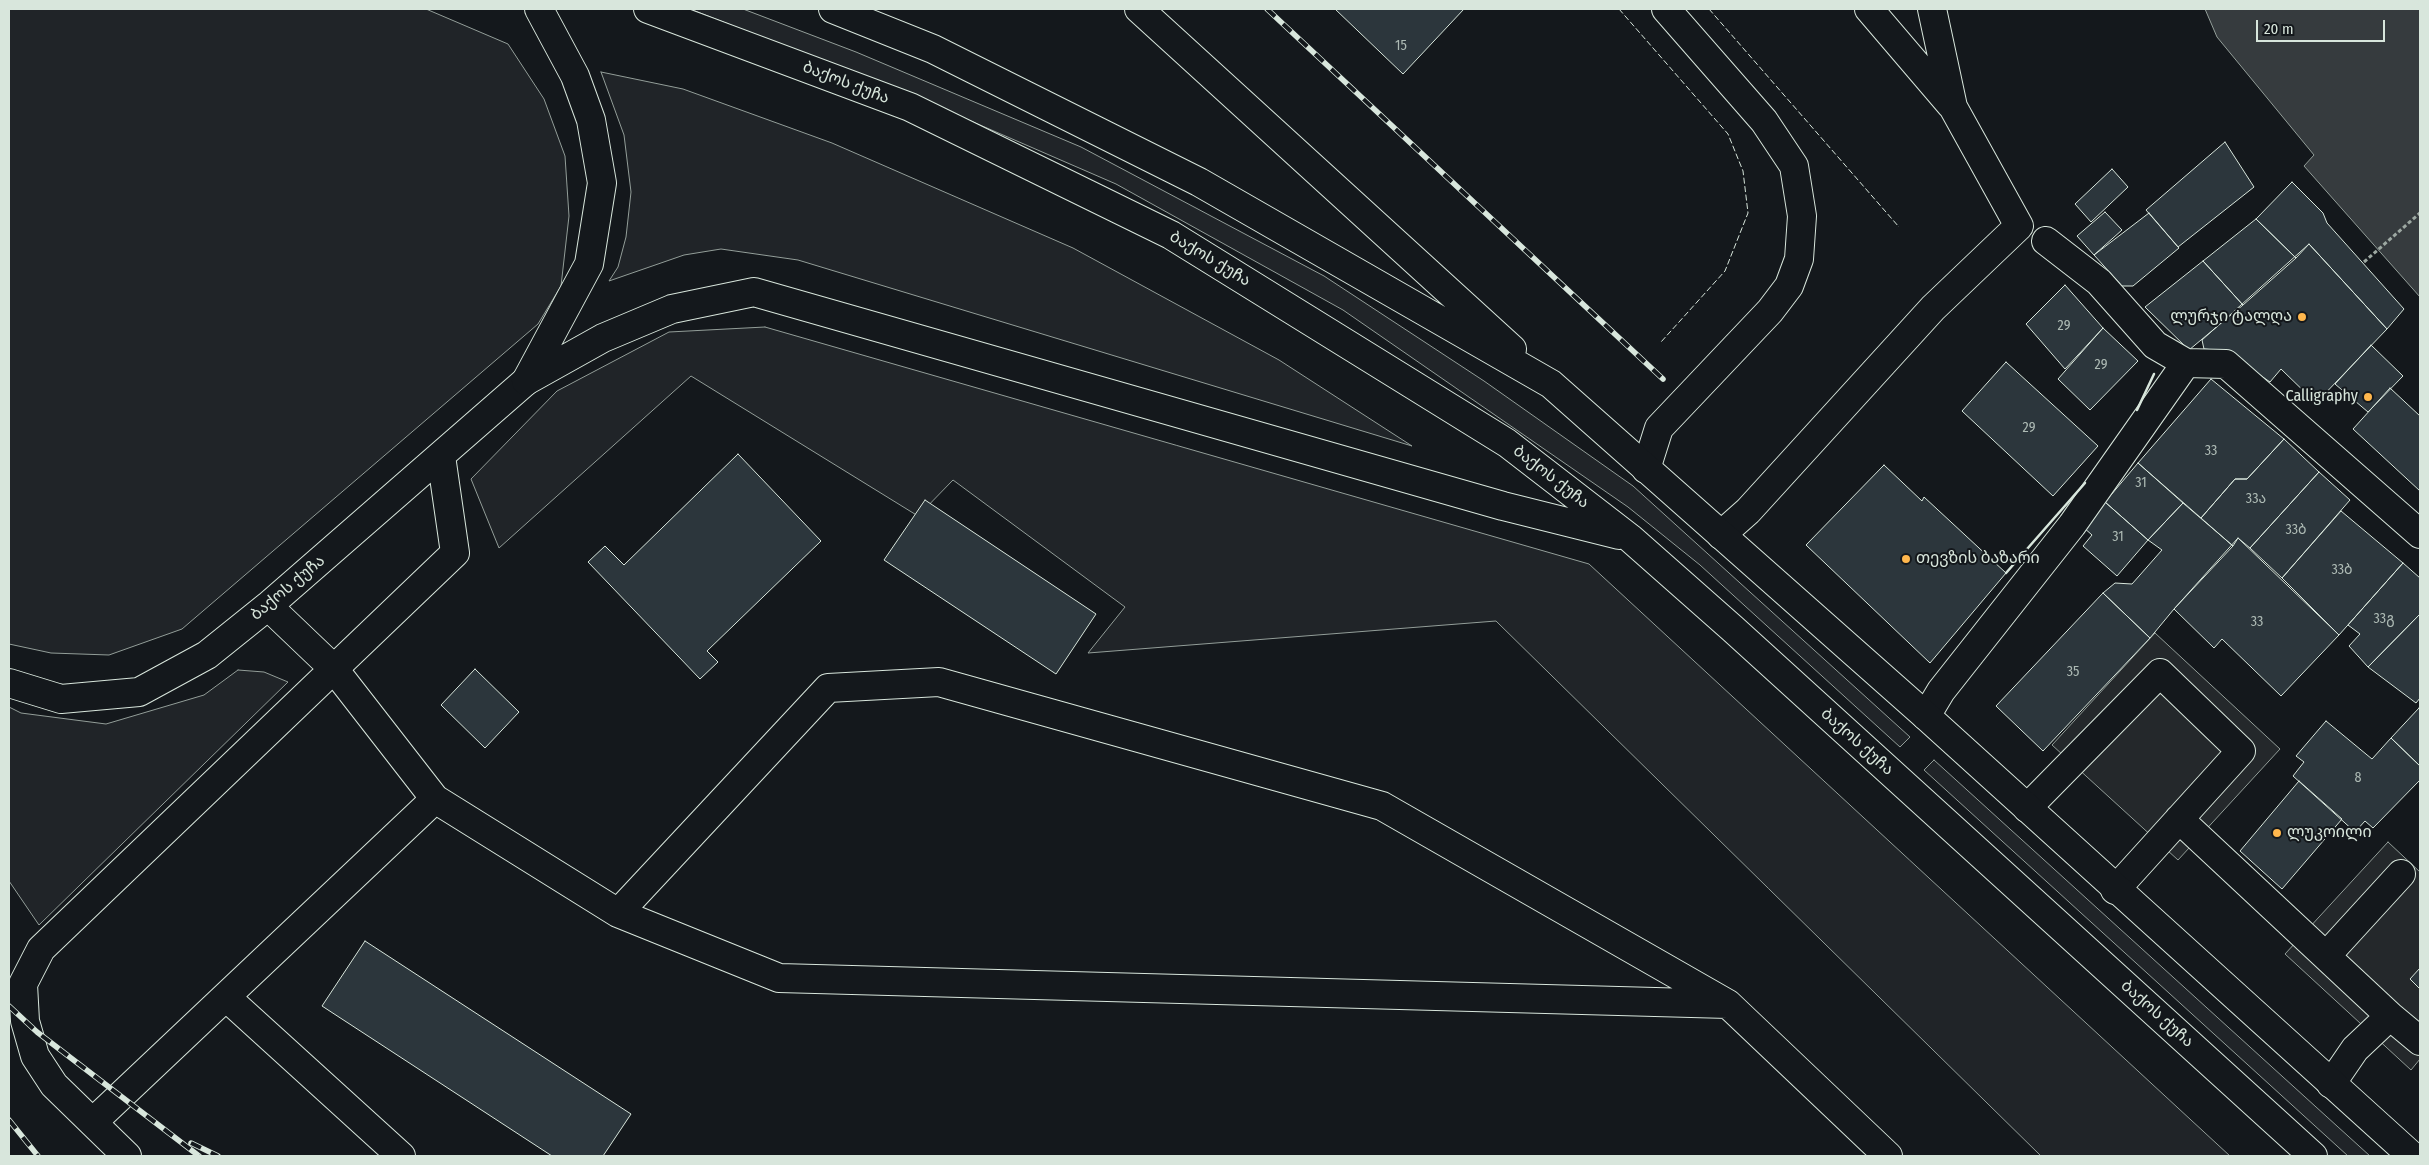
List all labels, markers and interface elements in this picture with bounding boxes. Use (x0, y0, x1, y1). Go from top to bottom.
scale bar (2259, 10, 2388, 42)
text: 20 m (2264, 20, 2294, 38)
house number: 15 (1395, 38, 1407, 54)
street label: ბაქოს ქუჩა (800, 58, 892, 108)
street label: ბაქოს ქუჩა (1166, 227, 1254, 291)
place label: ლურჯი ტალღა (2170, 307, 2292, 327)
marker: ლურჯი ტალღა (2296, 311, 2308, 323)
house number: 29 (2058, 318, 2070, 334)
house number: 29 (2095, 357, 2107, 373)
place label: Calligraphy (2285, 387, 2358, 407)
marker: Calligraphy (2362, 391, 2374, 403)
house number: 29 (2023, 420, 2035, 436)
street label: ბაქოს ქუჩა (1509, 441, 1593, 513)
house number: 33 (2205, 443, 2217, 459)
house number: 31 (2135, 475, 2147, 491)
house number: 33ა (2246, 491, 2266, 507)
house number: 33ბ (2285, 522, 2307, 538)
house number: 31 (2112, 529, 2124, 545)
place label: თევზის ბაზარი (1916, 549, 2040, 569)
street label: ბაქოს ქუჩა (247, 551, 329, 625)
marker: თევზის ბაზარი (1900, 553, 1912, 565)
house number: 33ბ (2331, 562, 2353, 578)
house number: 33გ (2374, 611, 2394, 627)
house number: 33 (2251, 614, 2263, 630)
house number: 35 (2067, 664, 2079, 680)
street label: ბაქოს ქუჩა (1817, 704, 1897, 780)
house number: 8 (2355, 770, 2361, 786)
place label: ლუკოილი (2287, 823, 2372, 843)
marker: ლუკოილი (2271, 827, 2283, 839)
street label: ბაქოს ქუჩა (2117, 976, 2197, 1052)

